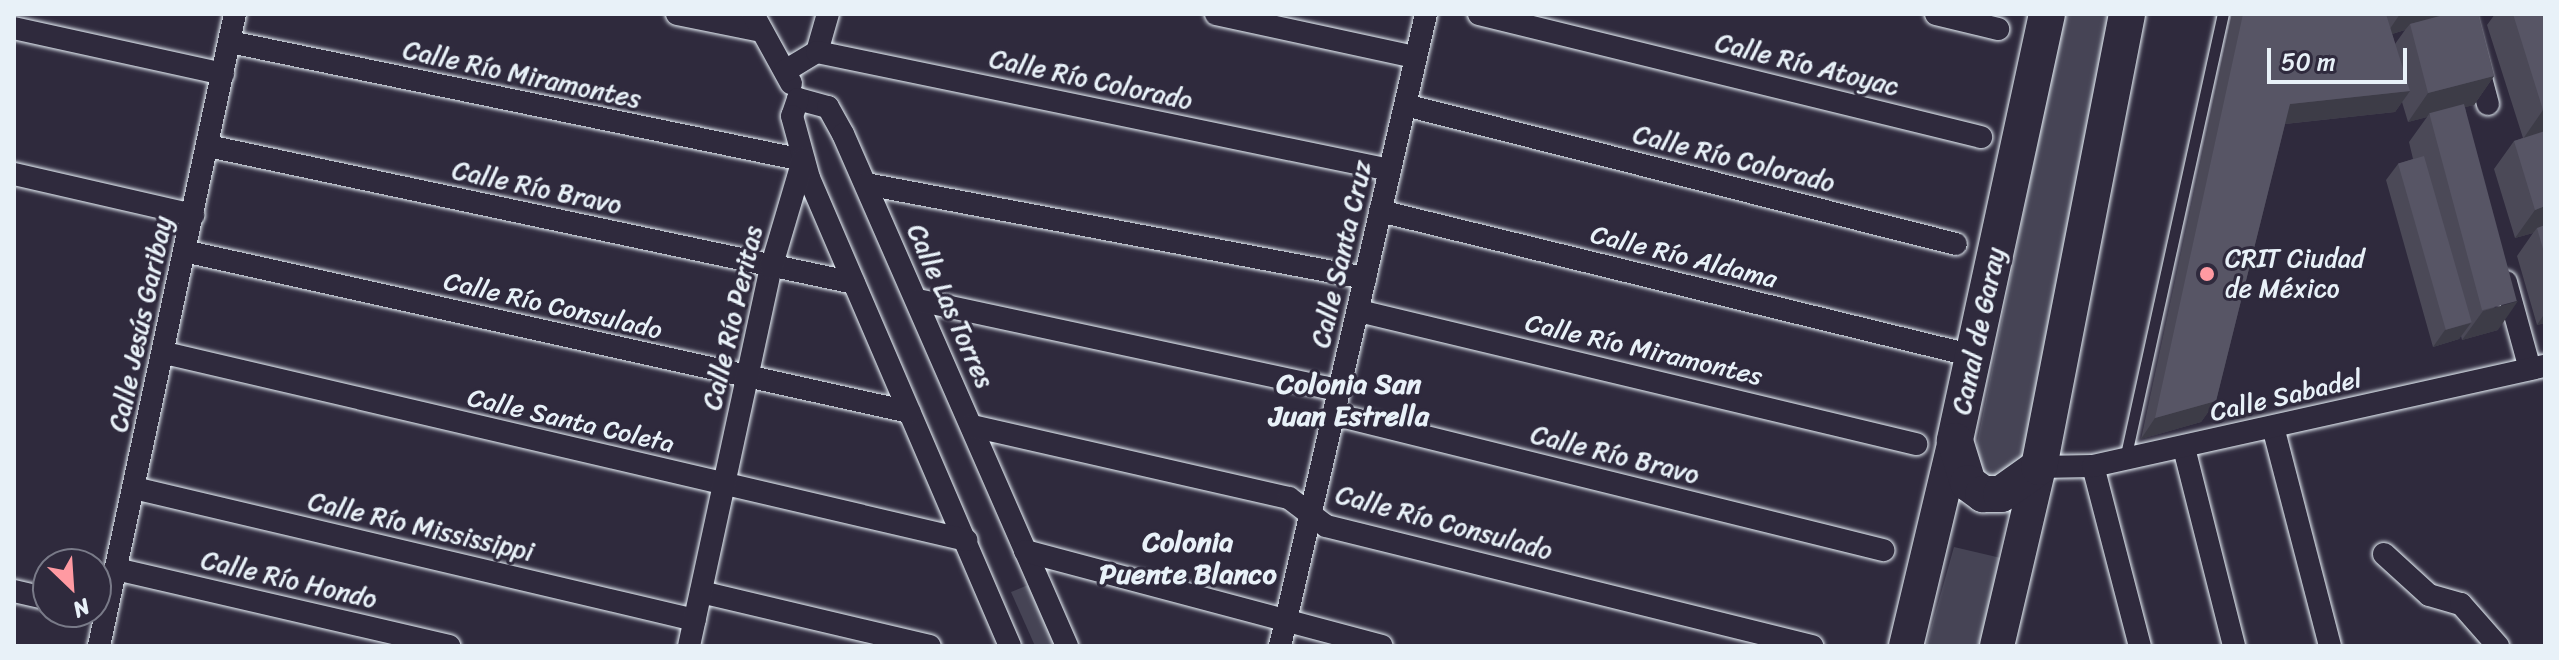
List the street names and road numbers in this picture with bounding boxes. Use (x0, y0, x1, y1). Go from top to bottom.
street label: Calle Río Atoyac (1712, 27, 1902, 103)
street label: Calle Río Miramontes (400, 34, 644, 116)
street label: Calle Río Colorado (986, 43, 1196, 117)
street label: Calle Río Colorado (1629, 119, 1839, 199)
street label: Calle Río Bravo (449, 155, 625, 221)
street label: Calle Santa Cruz (1305, 157, 1379, 351)
street label: Calle Jesús Garibay (103, 212, 179, 436)
street label: Calle Las Torres (899, 218, 1001, 394)
street label: Calle Río Aldama (1587, 219, 1781, 295)
street label: Calle Río Peritas (697, 222, 769, 414)
street label: Canal de Garay (1946, 244, 2012, 418)
street label: Calle Río Consulado (440, 266, 666, 346)
street label: Calle Río Miramontes (1522, 307, 1766, 393)
street label: Calle Sabadel (2207, 363, 2365, 429)
street label: Calle Santa Coleta (464, 382, 678, 460)
street label: Calle Río Bravo (1528, 419, 1702, 491)
street label: Calle Río Consulado (1332, 479, 1556, 567)
street label: Calle Río Mississippi (305, 486, 537, 568)
street label: Calle Río Hondo (198, 545, 380, 615)

